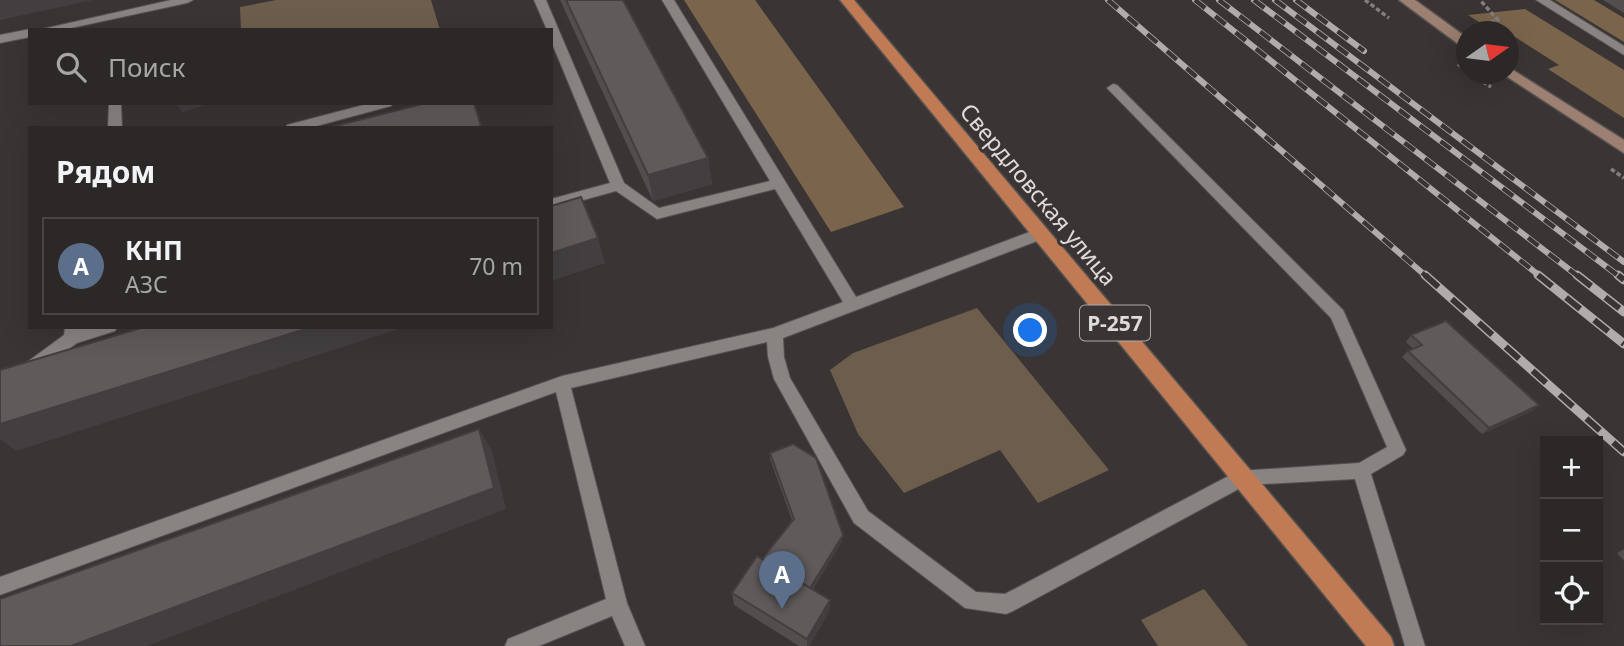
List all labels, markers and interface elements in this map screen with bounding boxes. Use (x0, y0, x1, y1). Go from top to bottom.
north arrow (1456, 21, 1519, 84)
search box (28, 28, 553, 105)
icon: search (52, 48, 90, 86)
text: Поиск (108, 49, 185, 85)
street label: Свердловская улица (953, 96, 1125, 292)
text: Рядом (56, 151, 155, 192)
text: КНП (125, 232, 183, 268)
text: A (73, 250, 89, 282)
text: 70 m (469, 250, 523, 282)
text: АЗС (125, 268, 168, 300)
road number: Р-257 (1080, 306, 1150, 340)
your location (1013, 313, 1047, 347)
map controls (1540, 436, 1603, 625)
button: + (1540, 436, 1603, 499)
button: − (1540, 499, 1603, 562)
pin: A (759, 551, 805, 609)
button: locate (1540, 562, 1603, 625)

